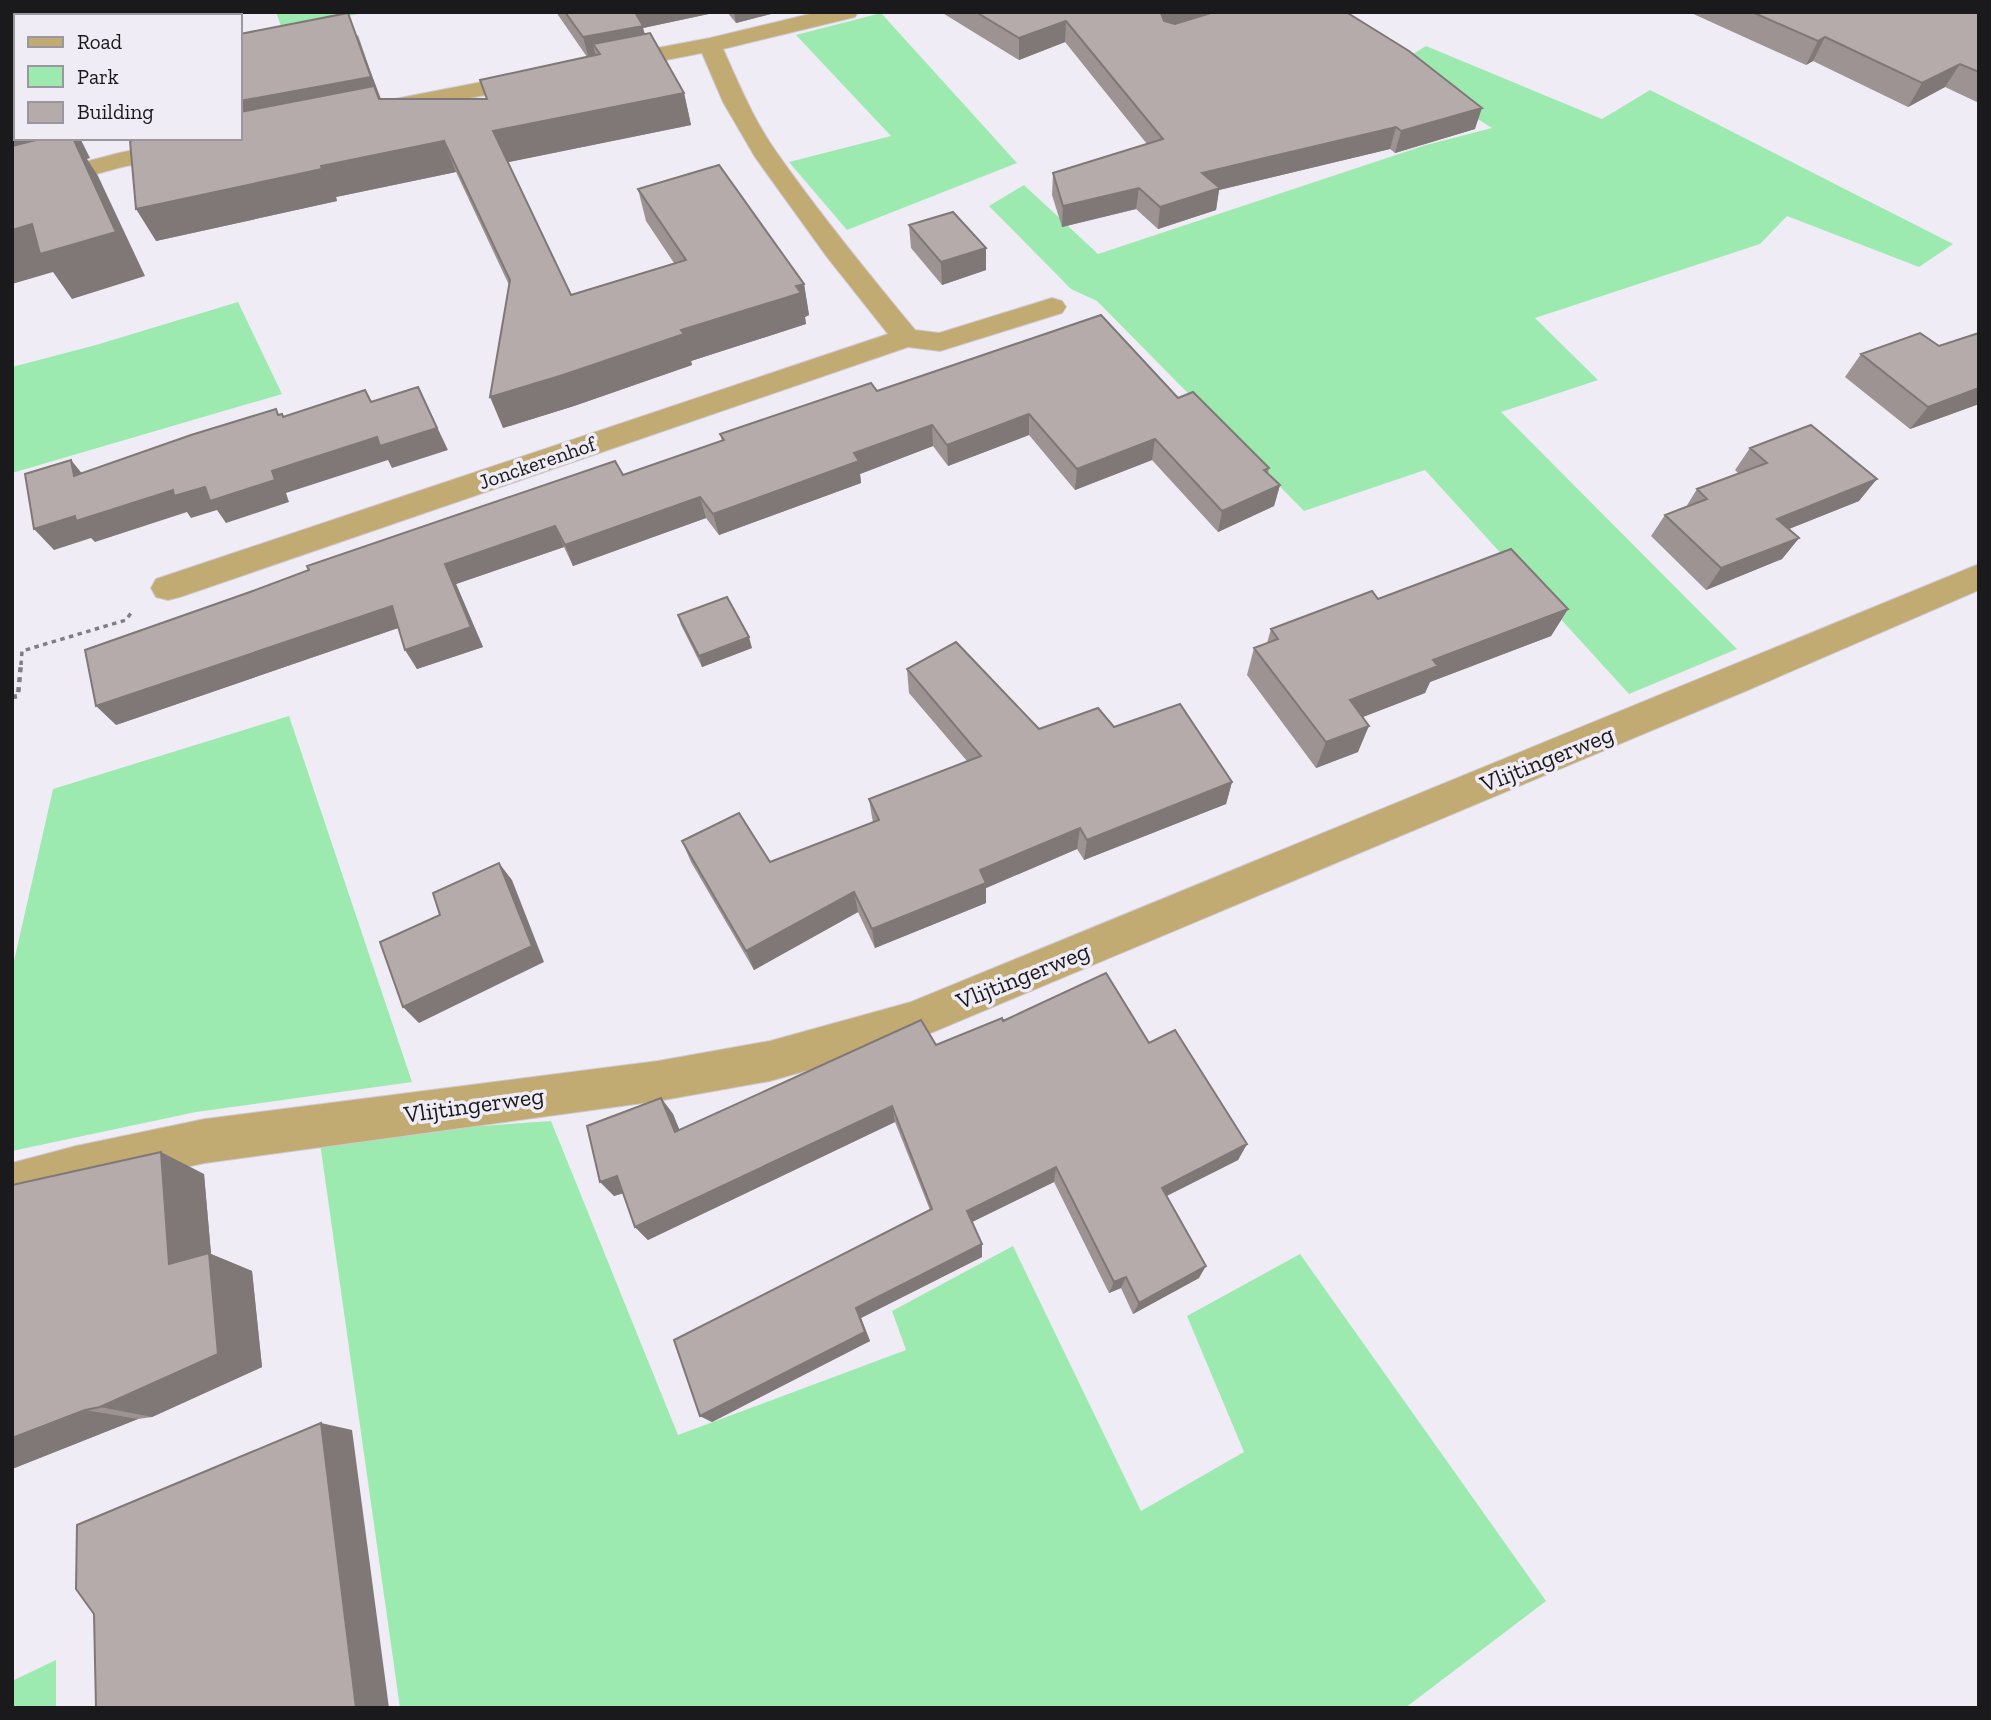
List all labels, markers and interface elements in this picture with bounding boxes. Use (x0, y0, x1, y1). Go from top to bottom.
legend (14, 14, 242, 140)
text: Road (77, 29, 123, 54)
text: Park (77, 64, 119, 89)
text: Building (77, 99, 154, 124)
street label: Jonckerenhof (475, 430, 600, 494)
street label: Vlijtingerweg (1475, 719, 1618, 799)
street label: Vlijtingerweg (951, 936, 1094, 1016)
street label: Vlijtingerweg (401, 1080, 546, 1129)

